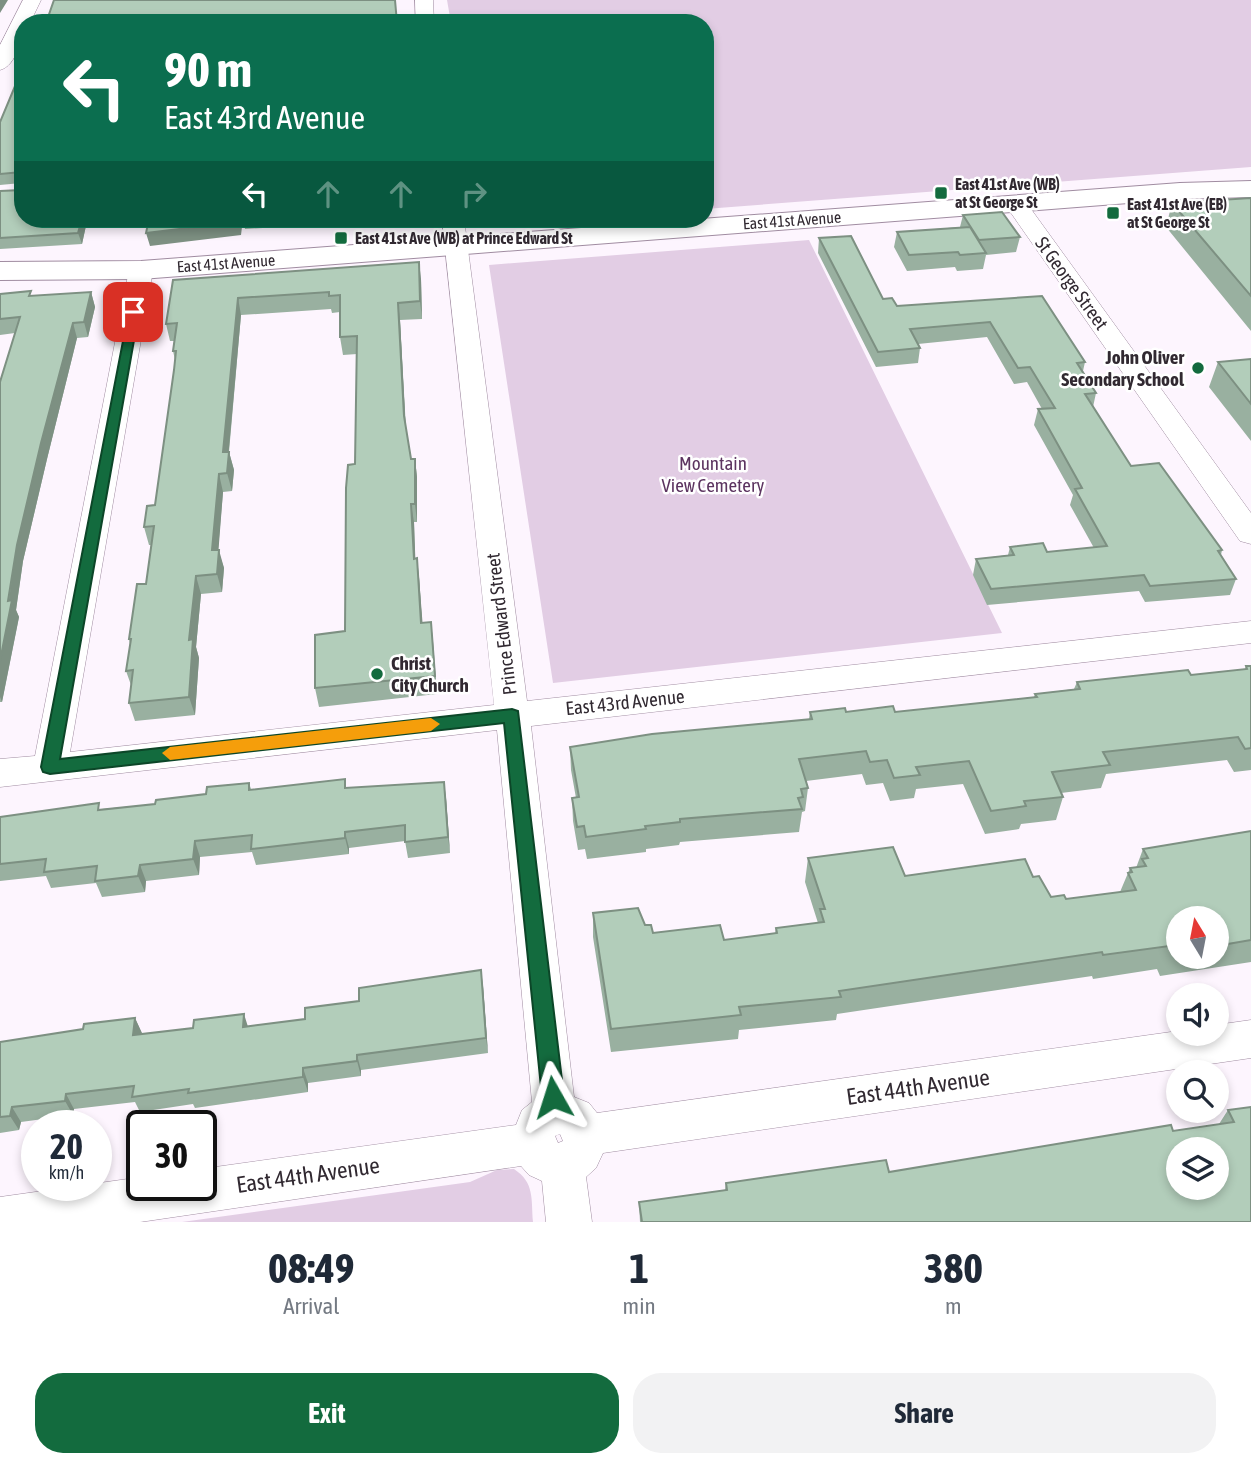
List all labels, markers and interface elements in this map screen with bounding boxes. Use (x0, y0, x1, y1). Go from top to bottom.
text: 90 m (164, 41, 252, 97)
icon: left (49, 42, 140, 133)
text: East 43rd Avenue (164, 99, 365, 136)
icon: left (236, 175, 274, 213)
icon: ahead (309, 175, 347, 213)
icon: ahead (382, 175, 420, 213)
icon: right (455, 175, 493, 213)
place label: East 41st Ave (WB) at St George St (955, 175, 1060, 211)
marker: East 41st Ave (WB) at St George St (933, 185, 949, 201)
place label: East 41st Ave (EB) at St George St (1127, 195, 1227, 231)
marker: East 41st Ave (EB) at St George St (1105, 205, 1121, 221)
street label: East 41st Avenue (742, 208, 842, 232)
place label: East 41st Ave (WB) at Prince Edward St (355, 229, 573, 247)
marker: East 41st Ave (WB) at Prince Edward St (333, 230, 349, 246)
street label: St George Street (1031, 232, 1113, 334)
street label: East 41st Avenue (176, 251, 276, 275)
pin (103, 282, 163, 342)
icon: arrive (114, 293, 152, 331)
place label: John Oliver Secondary School (1061, 346, 1185, 390)
marker: John Oliver Secondary School (1190, 360, 1206, 376)
park label: Mountain View Cemetery (662, 452, 765, 496)
street label: Prince Edward Street (481, 552, 521, 696)
place label: Christ City Church (391, 652, 469, 696)
marker: Christ City Church (369, 666, 385, 682)
street label: East 43rd Avenue (564, 685, 686, 719)
north arrow (1166, 906, 1228, 970)
map controls (1166, 906, 1229, 1200)
button: sound (1166, 983, 1229, 1046)
position arrow (516, 1060, 590, 1134)
button: search (1166, 1060, 1229, 1123)
street label: East 44th Avenue (845, 1064, 991, 1110)
speed limit sign: 30 (126, 1110, 217, 1201)
text: 20 (50, 1126, 83, 1166)
button: layers (1166, 1137, 1229, 1200)
street label: East 44th Avenue (235, 1152, 381, 1198)
text: km/h (49, 1162, 84, 1183)
text: 08:49 (268, 1244, 355, 1292)
text: 1 (629, 1244, 649, 1292)
text: 380 (924, 1244, 983, 1292)
text: Arrival (283, 1293, 339, 1319)
text: min (623, 1293, 656, 1319)
text: m (945, 1293, 962, 1319)
button: Exit (35, 1373, 619, 1453)
button: Share (633, 1373, 1216, 1453)

